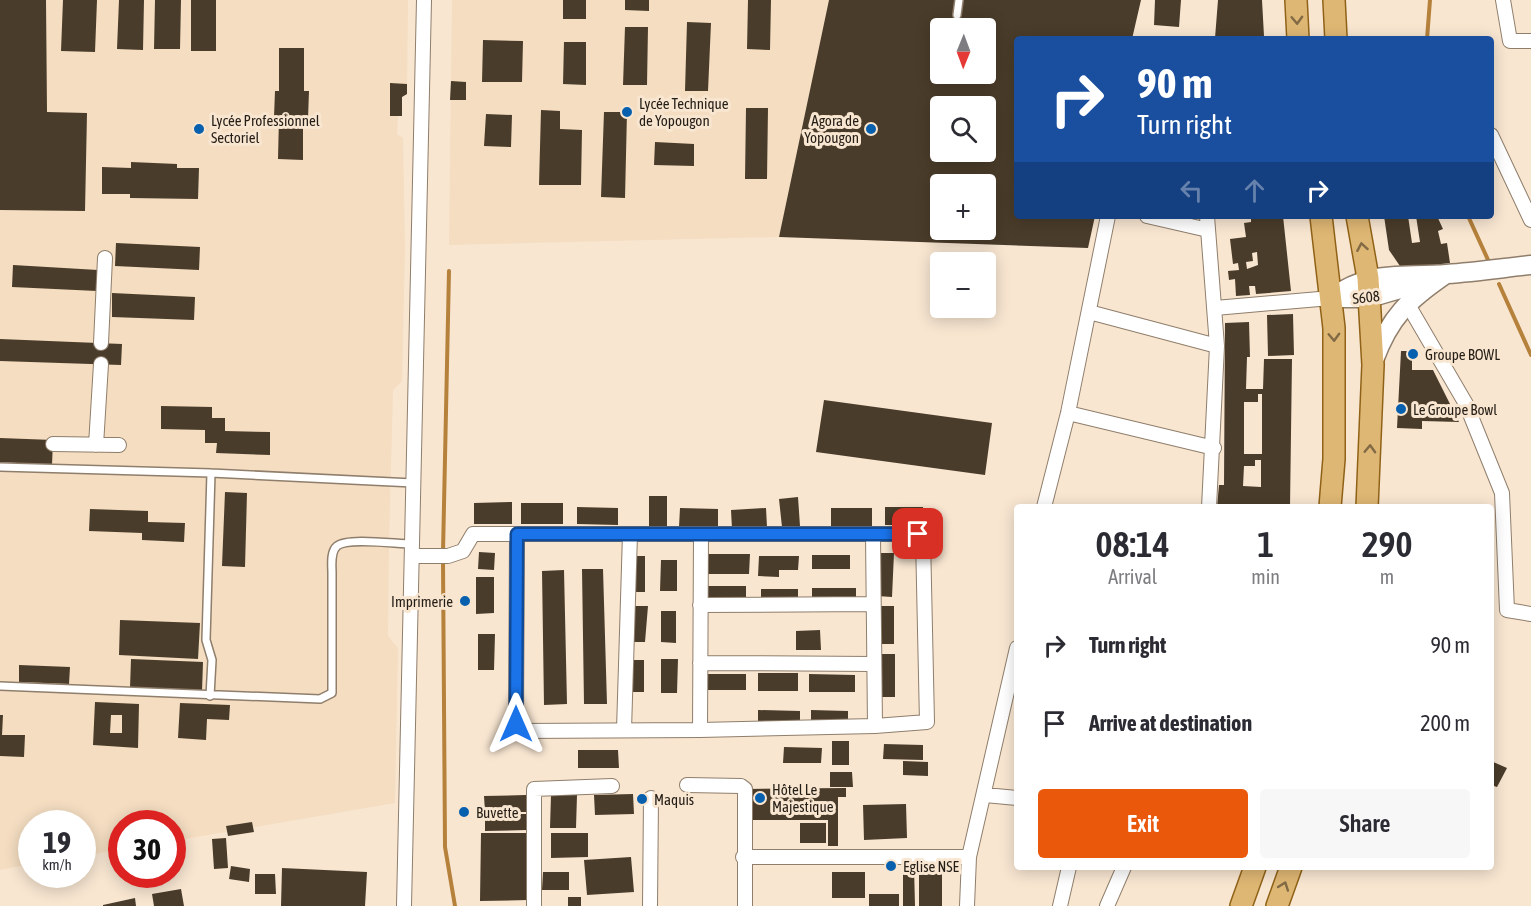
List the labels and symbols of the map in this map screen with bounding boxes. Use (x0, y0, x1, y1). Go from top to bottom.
one-way arrow (1291, 15, 1303, 24)
north arrow (930, 18, 996, 84)
place label: Lycée Technique de Yopougon (639, 95, 729, 129)
marker: Lycée Technique de Yopougon (620, 105, 634, 119)
place label: Lycée Professionnel Sectoriel (211, 112, 320, 146)
place label: Agora de Yopougon (804, 112, 859, 146)
marker: Lycée Professionnel Sectoriel (192, 122, 206, 136)
marker: Agora de Yopougon (864, 122, 878, 136)
one-way arrow (1357, 243, 1369, 252)
street label: S608 (1351, 287, 1381, 307)
one-way arrow (1328, 332, 1340, 341)
place label: Groupe BOWL (1425, 346, 1500, 363)
marker: Groupe BOWL (1406, 347, 1420, 361)
place label: Le Groupe Bowl (1413, 401, 1497, 418)
marker: Le Groupe Bowl (1394, 402, 1408, 416)
one-way arrow (1364, 444, 1377, 453)
pin (892, 508, 943, 559)
place label: Imprimerie (391, 593, 453, 610)
marker: Imprimerie (458, 594, 472, 608)
position arrow (484, 692, 548, 756)
place label: Hôtel Le Majestique (772, 781, 834, 815)
place label: Maquis (654, 791, 694, 808)
marker: Hôtel Le Majestique (753, 791, 767, 805)
marker: Maquis (635, 792, 649, 806)
place label: Buvette (476, 804, 519, 821)
marker: Buvette (457, 805, 471, 819)
speed limit sign: 30 (108, 810, 186, 888)
place label: Eglise NSE (903, 858, 960, 875)
marker: Eglise NSE (884, 859, 898, 873)
one-way arrow (1277, 882, 1289, 893)

